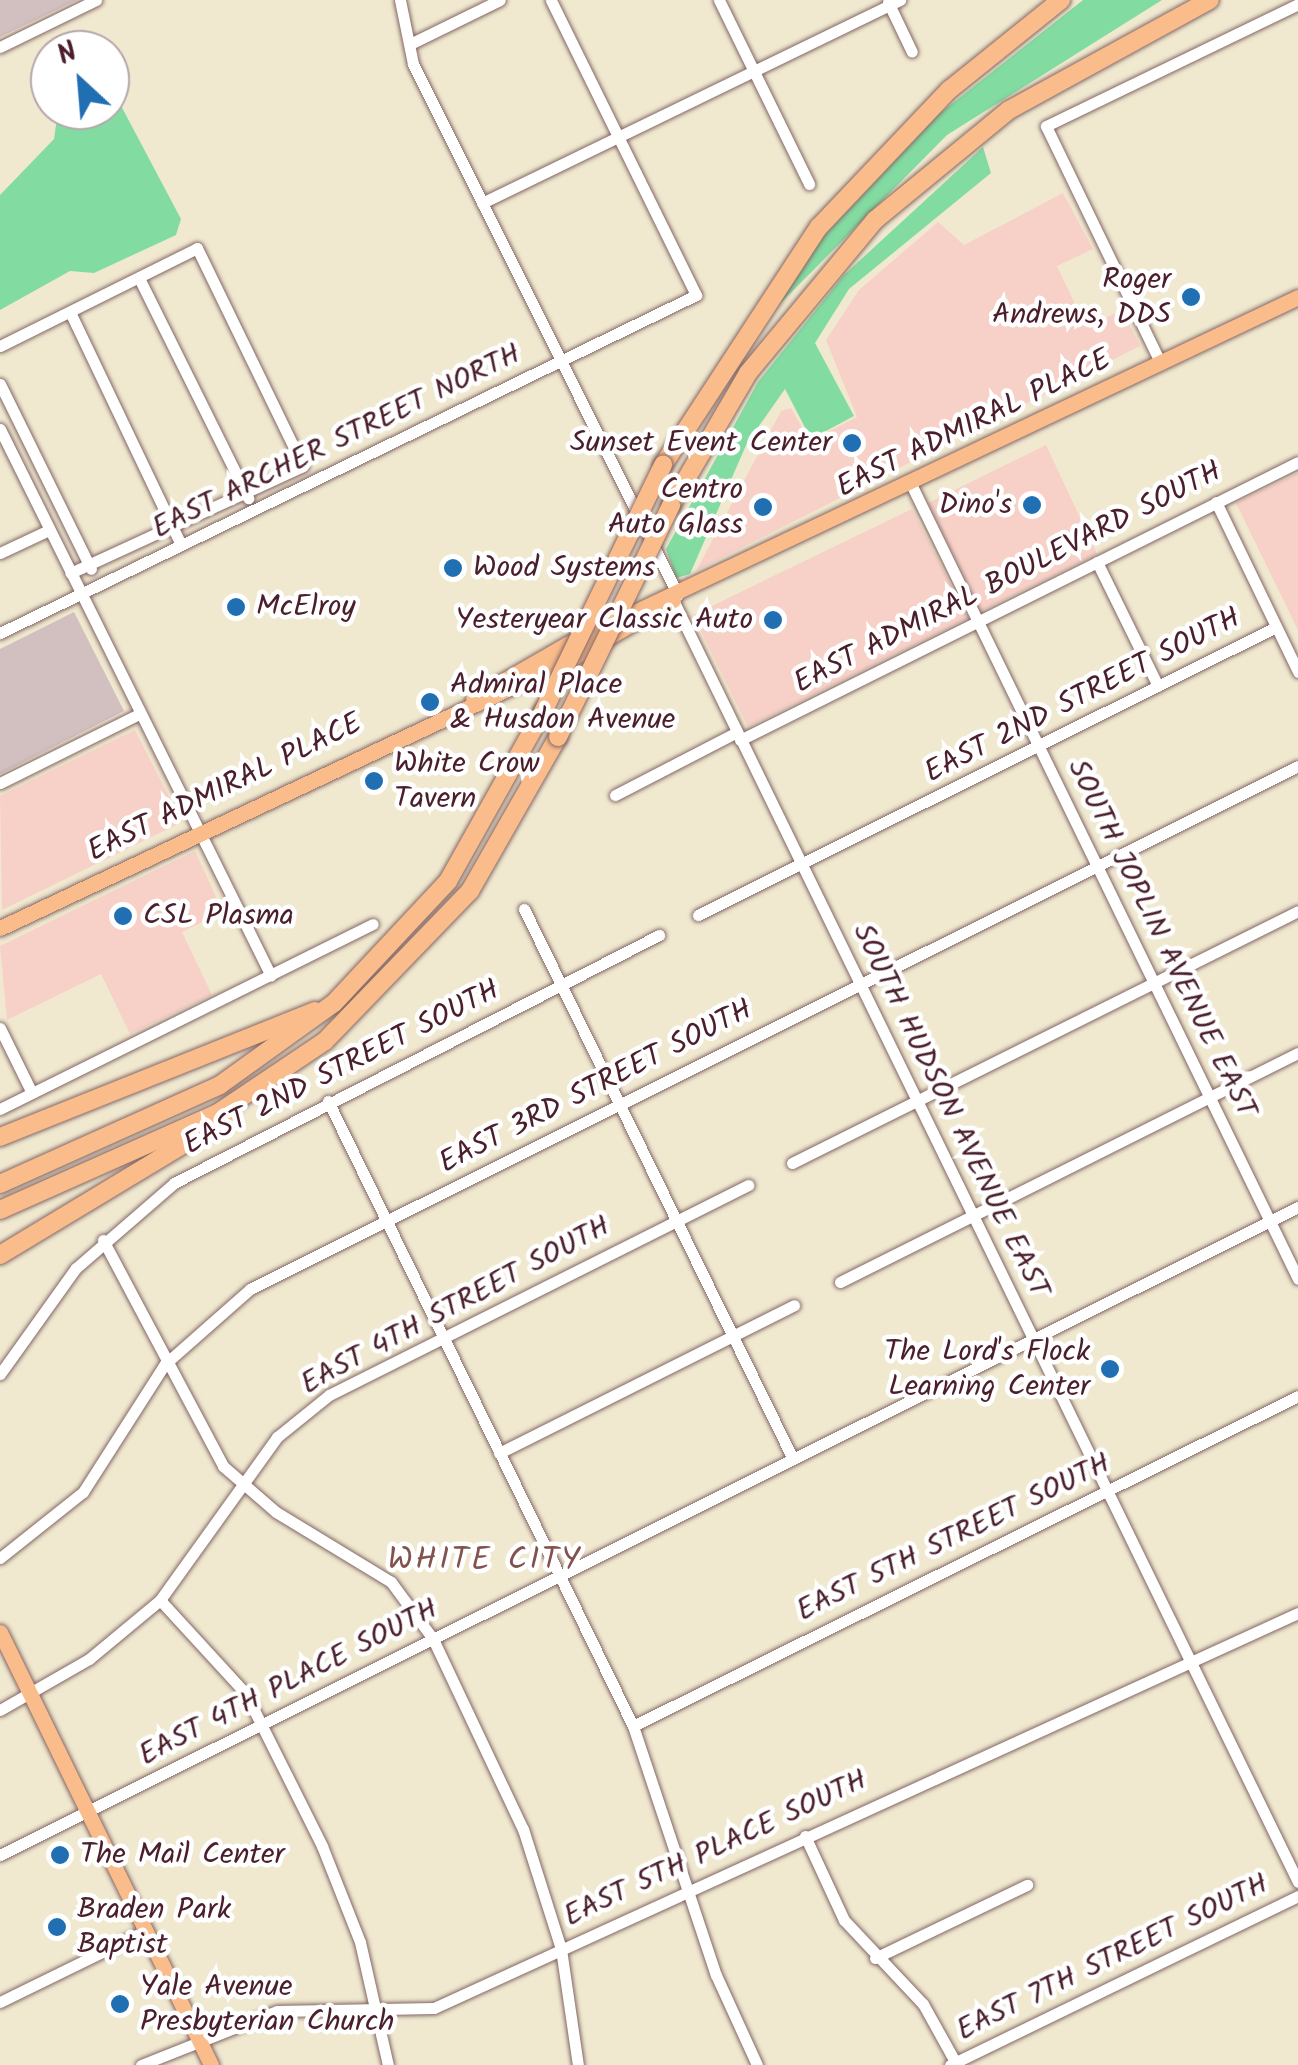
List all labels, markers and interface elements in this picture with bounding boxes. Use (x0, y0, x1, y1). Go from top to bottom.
north arrow (30, 30, 130, 130)
text: N (50, 30, 85, 78)
place label: Roger Andrews, DDS (992, 262, 1171, 332)
marker: Roger Andrews, DDS (1180, 286, 1202, 308)
street label: EAST ARCHER STREET NORTH (147, 337, 527, 547)
street label: EAST ADMIRAL PLACE (831, 342, 1117, 506)
place label: Sunset Event Center (570, 425, 832, 461)
marker: Sunset Event Center (841, 432, 863, 454)
street label: EAST ADMIRAL BOULEVARD SOUTH (788, 454, 1228, 702)
place label: Centro Auto Glass (608, 472, 743, 542)
place label: Dino's (939, 487, 1012, 523)
marker: Dino's (1021, 494, 1043, 516)
marker: Centro Auto Glass (752, 496, 774, 518)
place label: Wood Systems (473, 550, 655, 586)
marker: Wood Systems (442, 557, 464, 579)
place label: McElroy (256, 589, 356, 625)
marker: McElroy (225, 596, 247, 618)
street label: EAST 2ND STREET SOUTH (919, 601, 1247, 791)
place label: Yesteryear Classic Auto (455, 602, 753, 638)
marker: Yesteryear Classic Auto (762, 609, 784, 631)
place label: Admiral Place & Husdon Avenue (450, 667, 675, 738)
marker: Admiral Place & Husdon Avenue (419, 691, 441, 713)
street label: EAST ADMIRAL PLACE (82, 706, 368, 870)
place label: White Crow Tavern (394, 746, 539, 816)
street label: SOUTH JOPLIN AVENUE EAST (1058, 754, 1264, 1124)
marker: White Crow Tavern (363, 770, 385, 792)
place label: CSL Plasma (143, 898, 294, 934)
marker: CSL Plasma (112, 905, 134, 927)
street label: SOUTH HUDSON AVENUE EAST (844, 918, 1056, 1304)
street label: EAST 2ND STREET SOUTH (178, 973, 506, 1163)
street label: EAST 3RD STREET SOUTH (433, 992, 759, 1182)
street label: EAST 4TH STREET SOUTH (295, 1209, 617, 1403)
place label: The Lord's Flock Learning Center (884, 1334, 1090, 1404)
marker: The Lord's Flock Learning Center (1099, 1358, 1121, 1380)
street label: EAST 5TH STREET SOUTH (791, 1446, 1117, 1630)
district label: WHITE CITY (388, 1542, 582, 1580)
street label: EAST 4TH PLACE SOUTH (133, 1592, 445, 1774)
street label: EAST 5TH PLACE SOUTH (558, 1763, 874, 1935)
place label: The Mail Center (80, 1837, 284, 1873)
marker: The Mail Center (49, 1844, 71, 1866)
street label: EAST 7TH STREET SOUTH (951, 1867, 1275, 2049)
place label: Braden Park Baptist (77, 1892, 231, 1962)
marker: Braden Park Baptist (46, 1916, 68, 1938)
place label: Yale Avenue Presbyterian Church (140, 1969, 394, 2040)
marker: Yale Avenue Presbyterian Church (109, 1993, 131, 2015)

